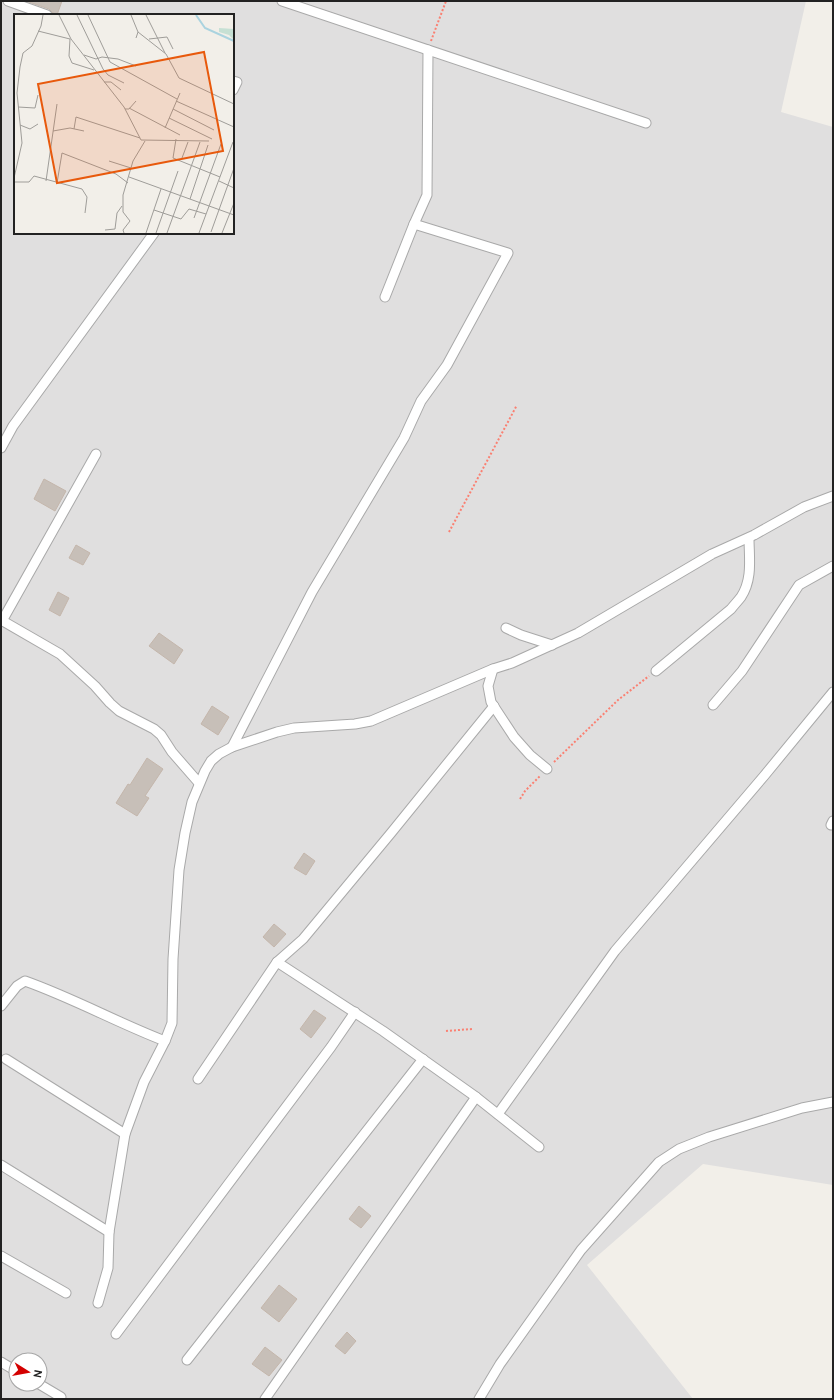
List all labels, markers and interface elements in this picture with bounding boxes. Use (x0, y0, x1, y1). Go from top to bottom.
inset map (14, 14, 234, 234)
north arrow (8, 1352, 48, 1392)
text: N (30, 1369, 45, 1379)

